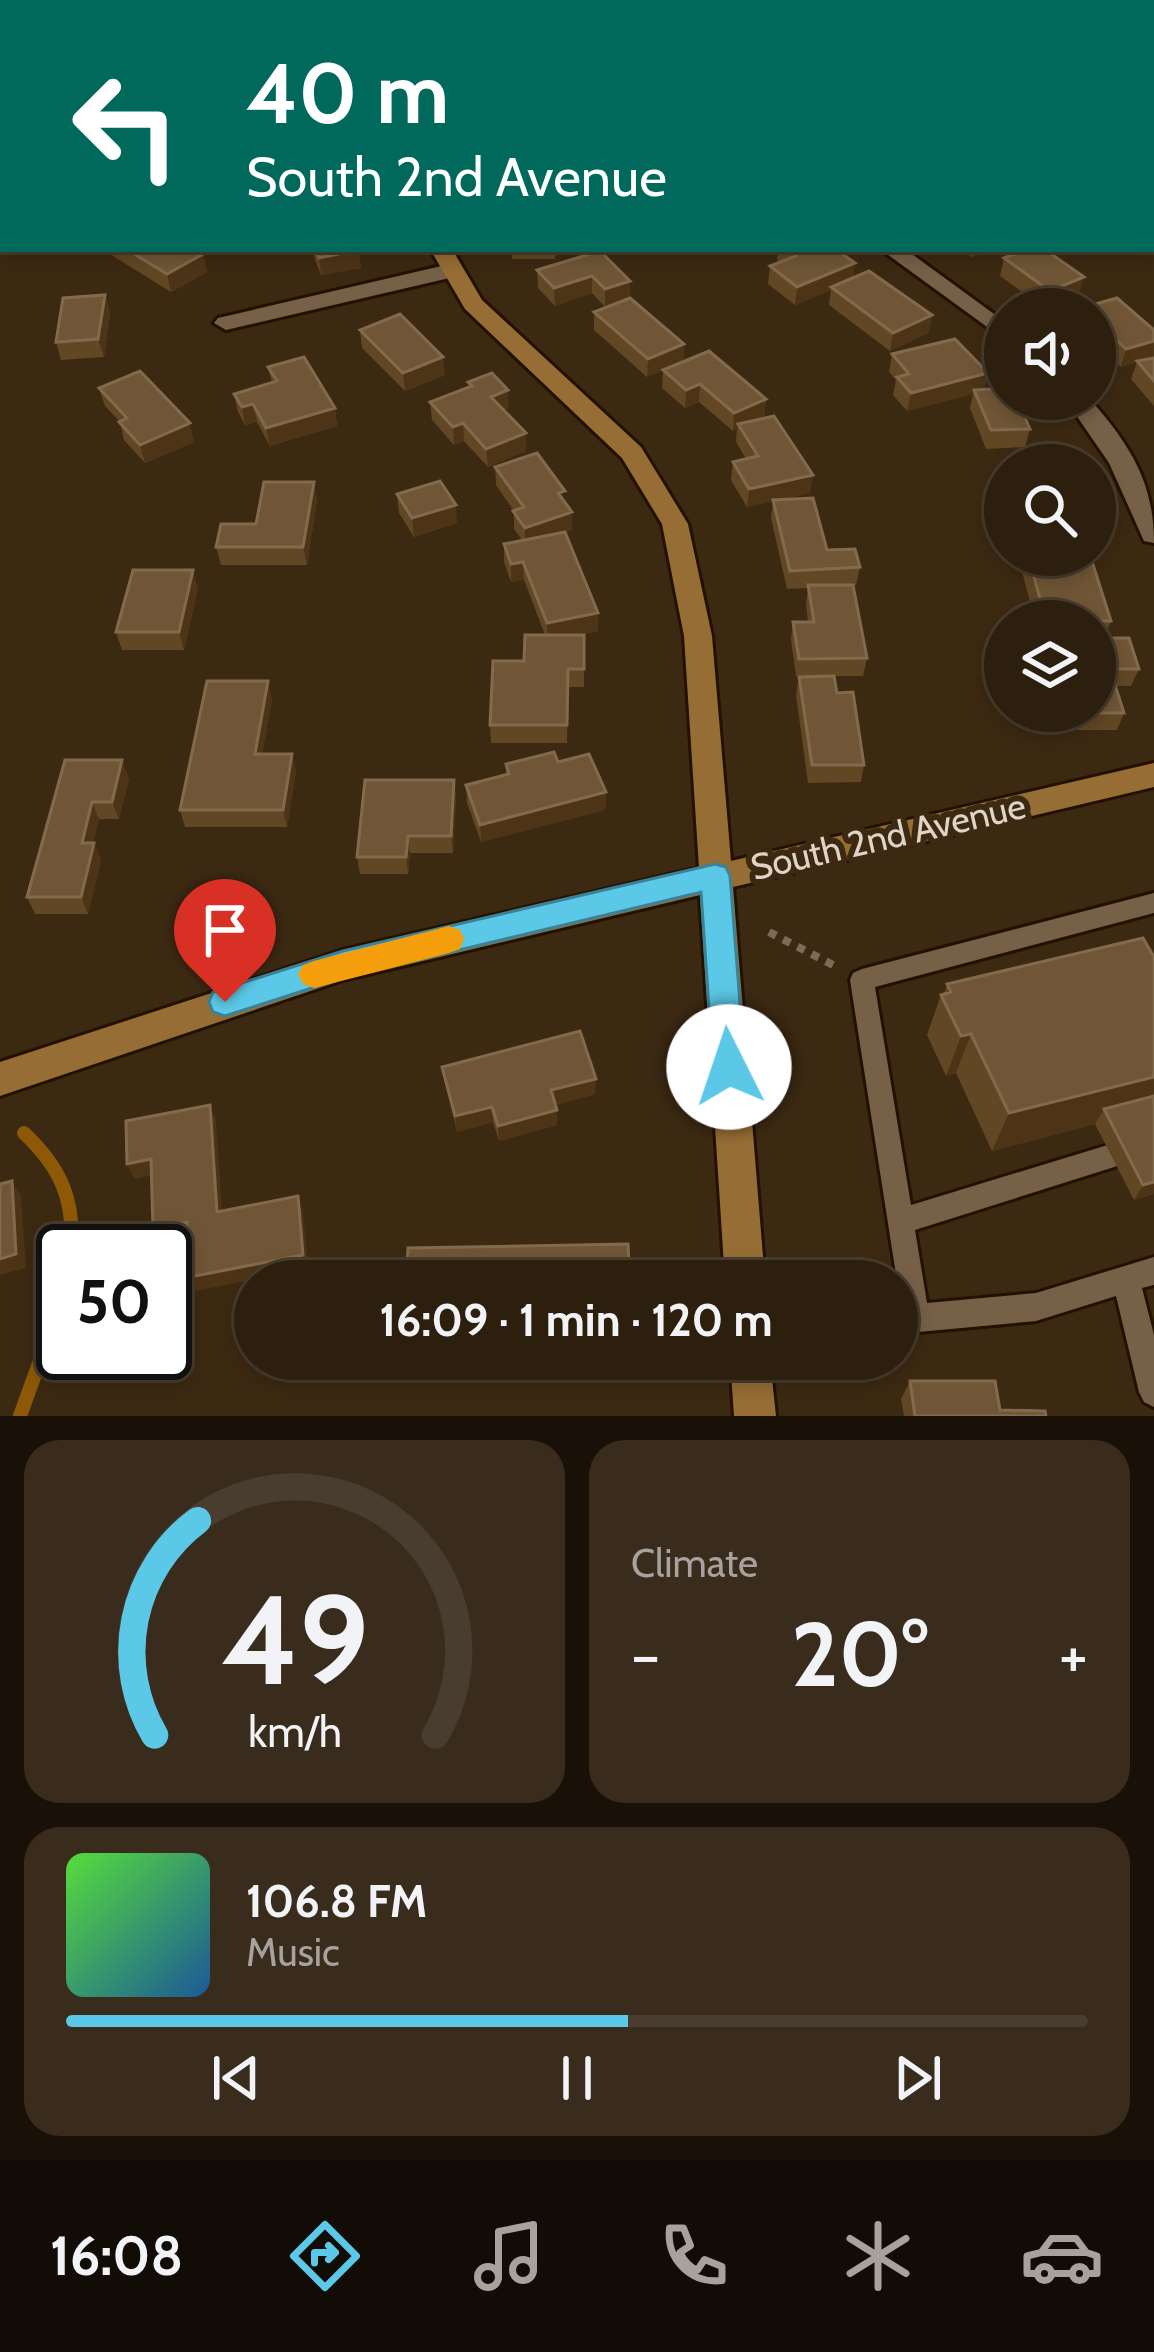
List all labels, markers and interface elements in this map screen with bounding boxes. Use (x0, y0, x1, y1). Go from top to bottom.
text: 40 m (246, 42, 449, 144)
icon: left (48, 48, 204, 204)
text: South 2nd Avenue (246, 144, 667, 210)
map controls (984, 288, 1116, 732)
button: sound (984, 288, 1116, 420)
button: search (984, 444, 1116, 576)
button: layers (984, 600, 1116, 732)
street label: South 2nd Avenue (746, 783, 1030, 889)
pin (174, 879, 276, 1002)
icon: arrive (192, 897, 258, 963)
position arrow (666, 1004, 792, 1130)
speed limit sign: 50 (36, 1224, 192, 1380)
text: 16:09 · 1 min · 120 m (379, 1293, 773, 1347)
text: Climate (631, 1539, 758, 1587)
text: 49 (221, 1564, 368, 1715)
text: 20° (791, 1599, 928, 1709)
text: − (631, 1614, 660, 1695)
text: + (1059, 1614, 1088, 1695)
text: km/h (248, 1705, 341, 1757)
text: 106.8 FM (246, 1874, 427, 1928)
text: Music (246, 1928, 340, 1976)
icon: previous (203, 2045, 269, 2111)
icon: pause (544, 2045, 610, 2111)
icon: next (885, 2045, 951, 2111)
icon: directions (283, 2214, 367, 2298)
icon: music (467, 2214, 551, 2298)
icon: phone (652, 2214, 736, 2298)
icon: climate (836, 2214, 920, 2298)
icon: car (1020, 2214, 1104, 2298)
text: 16:08 (50, 2223, 183, 2289)

